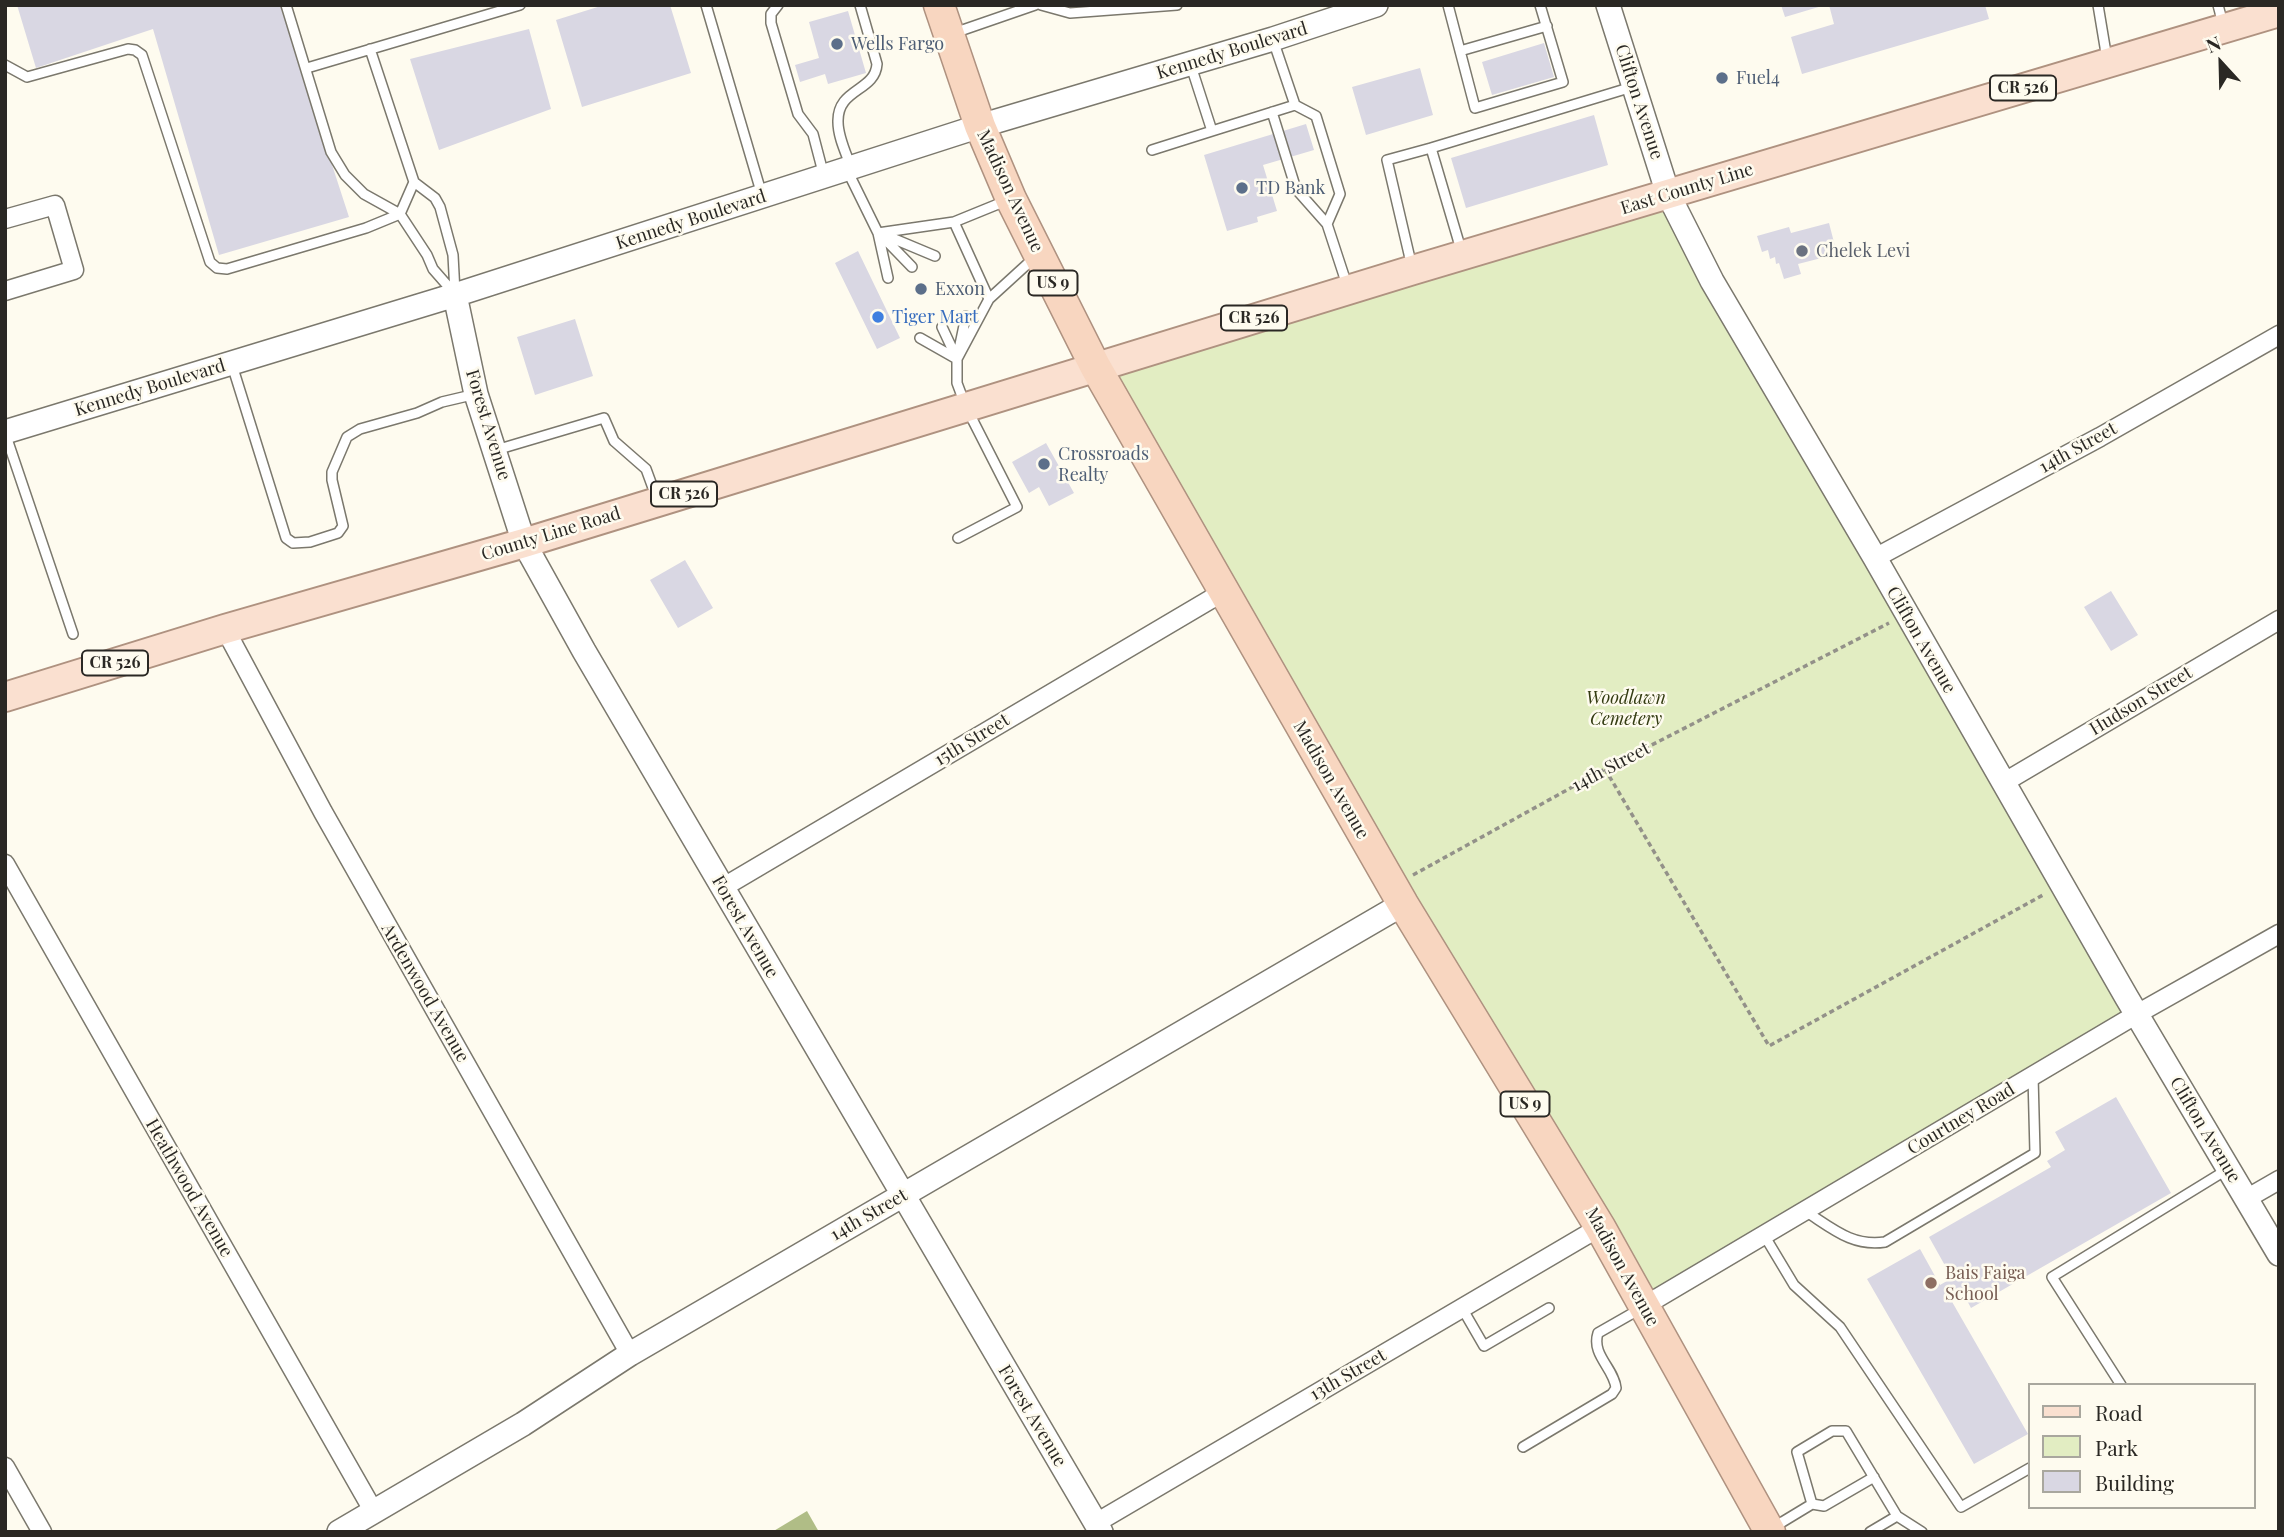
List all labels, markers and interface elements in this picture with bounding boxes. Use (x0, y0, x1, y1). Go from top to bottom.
street label: Kennedy Boulevard (1154, 18, 1310, 84)
north arrow (2186, 28, 2256, 98)
text: N (2202, 29, 2224, 58)
place label: Wells Fargo (851, 33, 944, 55)
marker: Wells Fargo (829, 36, 845, 52)
street label: Clifton Avenue (1610, 42, 1668, 162)
place label: Fuel4 (1736, 67, 1780, 89)
marker: Fuel4 (1714, 70, 1730, 86)
road number: CR 526 (1990, 76, 2056, 100)
street label: Madison Avenue (972, 126, 1048, 256)
street label: East County Line (1618, 159, 1756, 219)
place label: TD Bank (1256, 177, 1325, 199)
marker: TD Bank (1234, 180, 1250, 196)
street label: Kennedy Boulevard (613, 185, 769, 255)
place label: Chelek Levi (1816, 240, 1910, 262)
marker: Chelek Levi (1794, 243, 1810, 259)
road number: US 9 (1028, 270, 1078, 296)
place label: Exxon (935, 278, 985, 300)
marker: Exxon (913, 281, 929, 297)
place label: Tiger Mart (892, 306, 978, 328)
road number: CR 526 (1221, 306, 1287, 330)
marker: Tiger Mart (870, 309, 886, 325)
street label: Kennedy Boulevard (72, 355, 228, 421)
street label: Forest Avenue (461, 367, 515, 483)
street label: 14th Street (2035, 418, 2121, 478)
place label: Crossroads Realty (1058, 443, 1149, 486)
marker: Crossroads Realty (1036, 456, 1052, 472)
road number: CR 526 (651, 481, 717, 506)
street label: County Line Road (479, 503, 623, 565)
street label: Clifton Avenue (1882, 583, 1960, 697)
road number: CR 526 (82, 650, 148, 676)
street label: Hudson Street (2086, 662, 2196, 740)
park label: Woodlawn Cemetery (1586, 687, 1666, 730)
street label: 15th Street (931, 709, 1013, 771)
street label: Madison Avenue (1288, 717, 1374, 843)
street label: 14th Street (1568, 737, 1654, 797)
street label: Forest Avenue (707, 872, 783, 982)
street label: Ardenwood Avenue (376, 920, 474, 1066)
street label: Clifton Avenue (2165, 1073, 2245, 1187)
street label: Courtney Road (1903, 1079, 2019, 1159)
road number: US 9 (1500, 1092, 1550, 1116)
street label: Heathwood Avenue (141, 1115, 237, 1261)
street label: 14th Street (827, 1184, 911, 1246)
street label: Madison Avenue (1580, 1204, 1664, 1330)
place label: Bais Faiga School (1945, 1262, 2025, 1304)
marker: Bais Faiga School (1923, 1275, 1939, 1291)
street label: 13th Street (1306, 1345, 1390, 1405)
street label: Forest Avenue (993, 1361, 1071, 1471)
legend (2028, 1383, 2256, 1509)
text: Road (2095, 1398, 2143, 1426)
text: Park (2095, 1433, 2138, 1461)
text: Building (2095, 1468, 2174, 1496)

